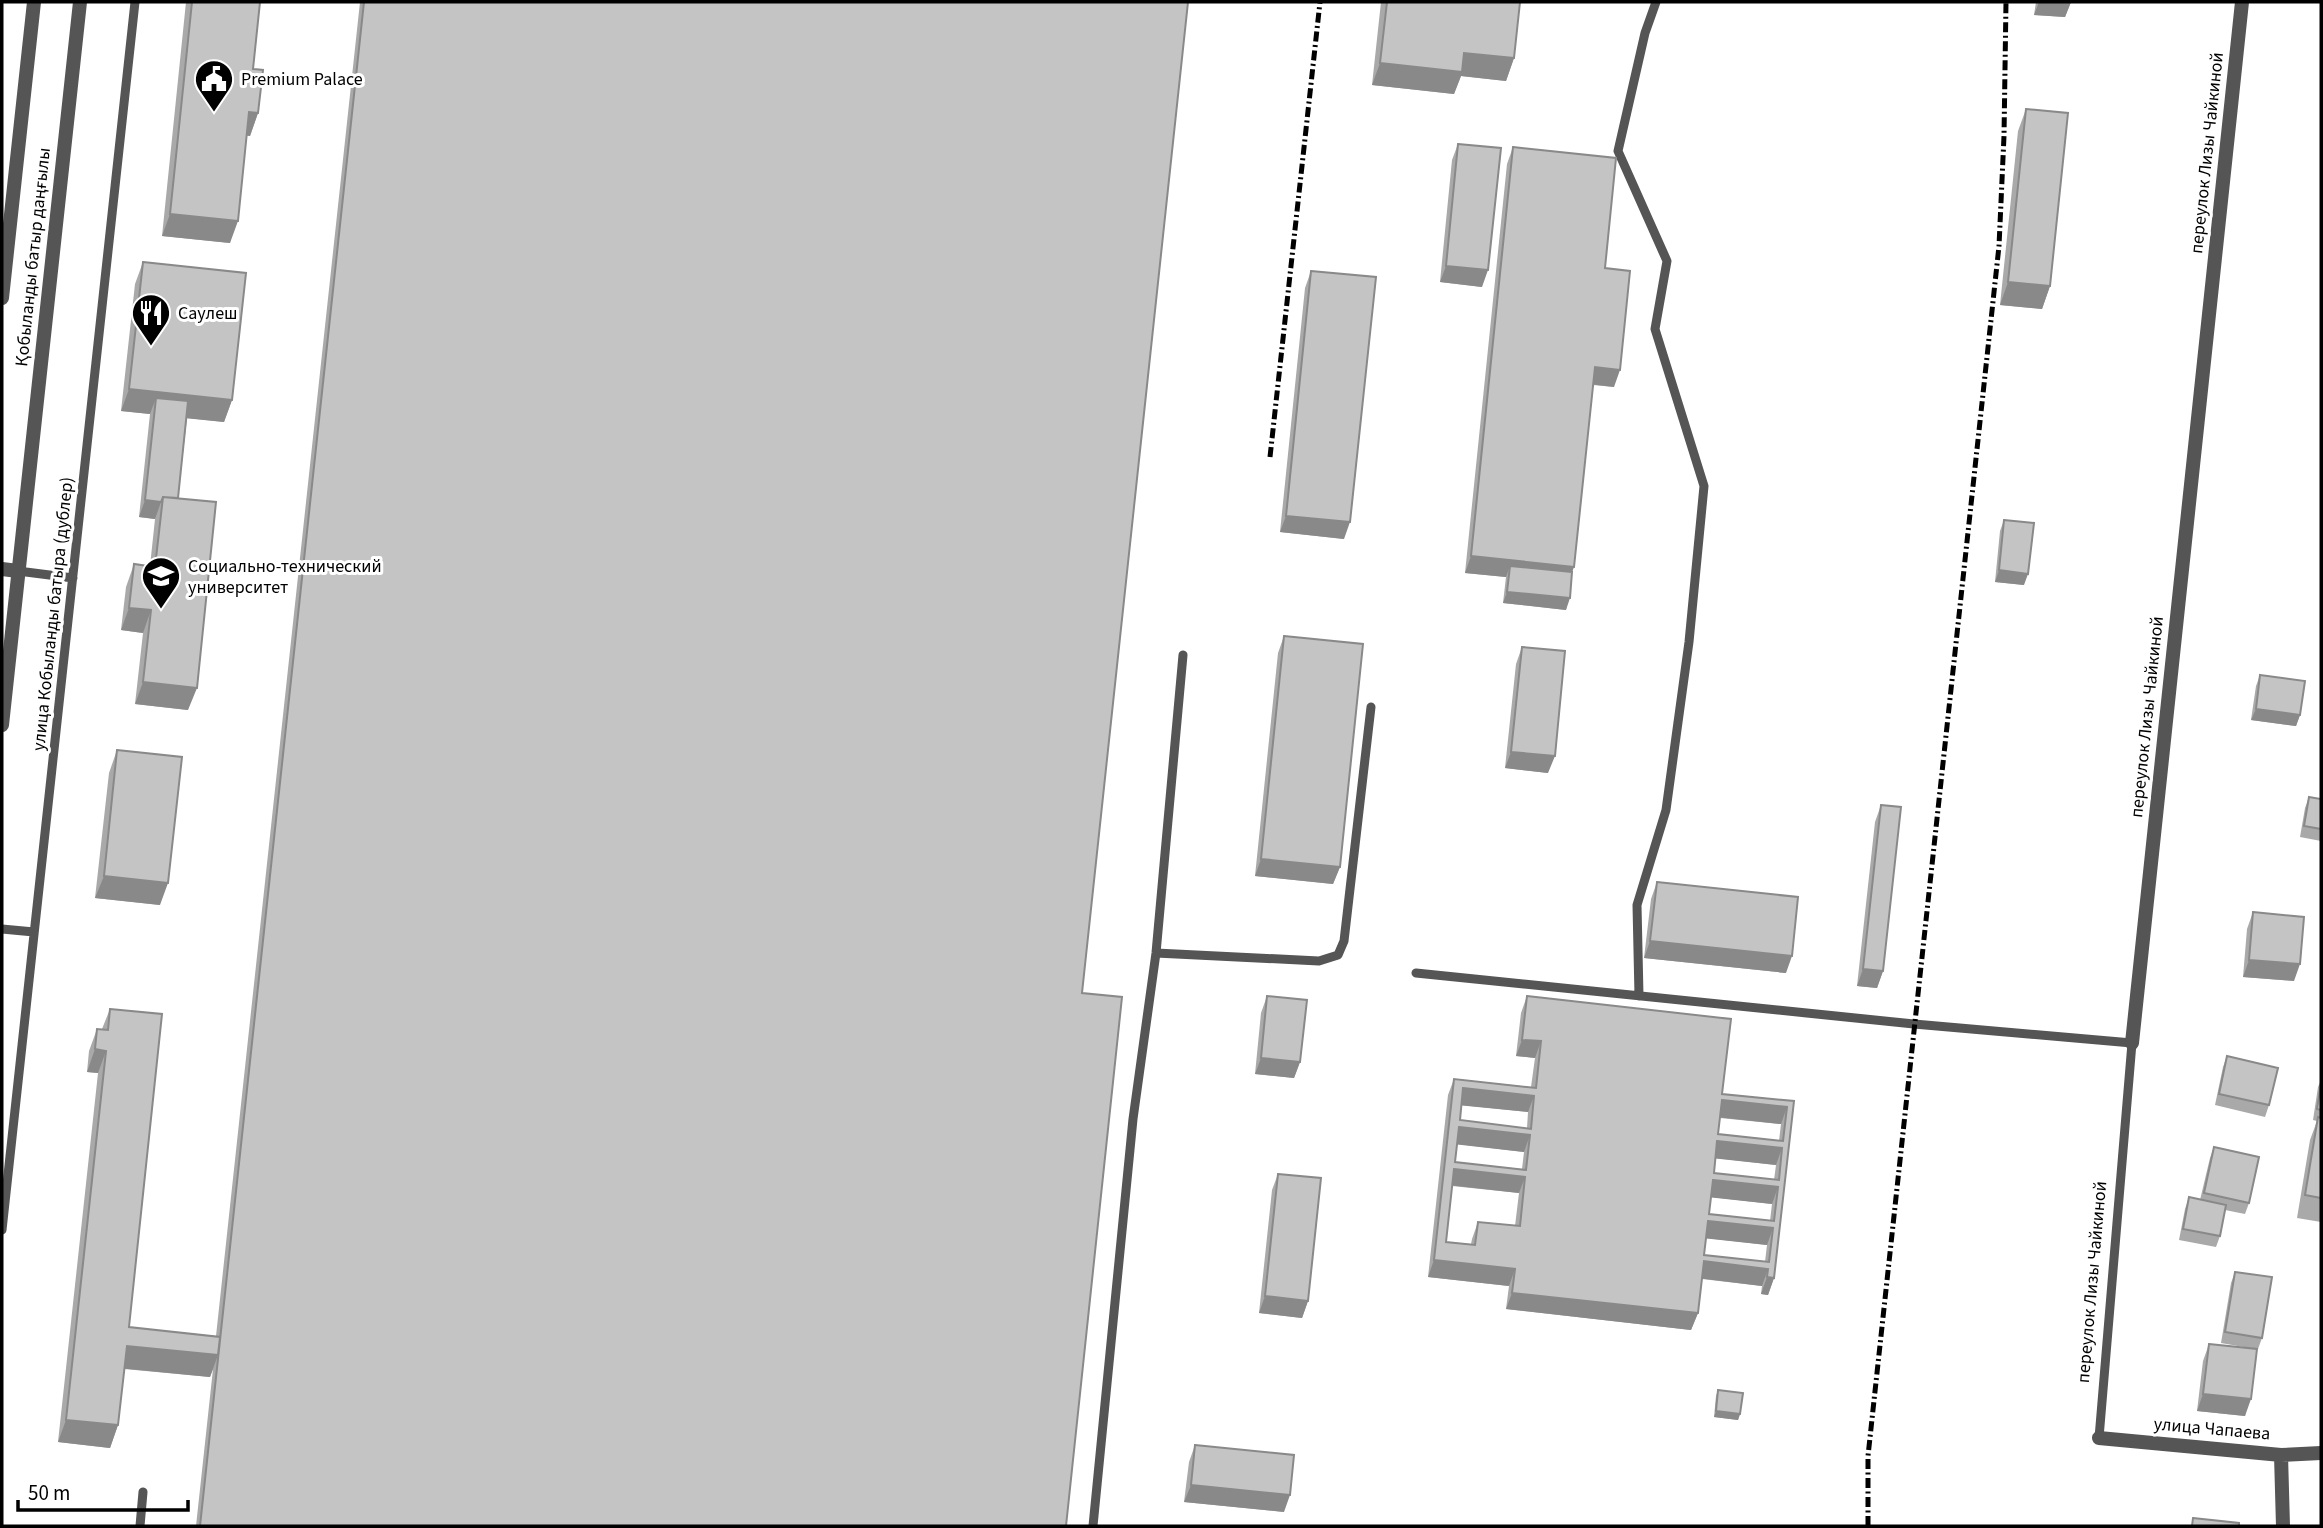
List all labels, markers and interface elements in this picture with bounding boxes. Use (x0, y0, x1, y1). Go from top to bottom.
street label: переулок Лизы Чайкиной (2184, 51, 2230, 255)
public building icon: Premium Palace (193, 58, 235, 113)
place label: Premium Palace (241, 67, 363, 92)
street label: Қобыланды батыр даңғылы (9, 146, 57, 368)
restaurant icon: Саулеш (130, 292, 172, 347)
place label: Саулеш (178, 301, 238, 326)
street label: улица Кобыланды батыра (дублер) (26, 476, 80, 752)
place label: Социально-технический университет (188, 554, 382, 600)
school or university icon: Социально-технический университет (140, 555, 182, 610)
street label: переулок Лизы Чайкиной (2124, 615, 2170, 819)
street label: переулок Лизы Чайкиной (2071, 1180, 2113, 1384)
street label: улица Чапаева (2153, 1411, 2271, 1447)
scale bar (18, 1468, 187, 1512)
text: 50 m (28, 1478, 70, 1508)

